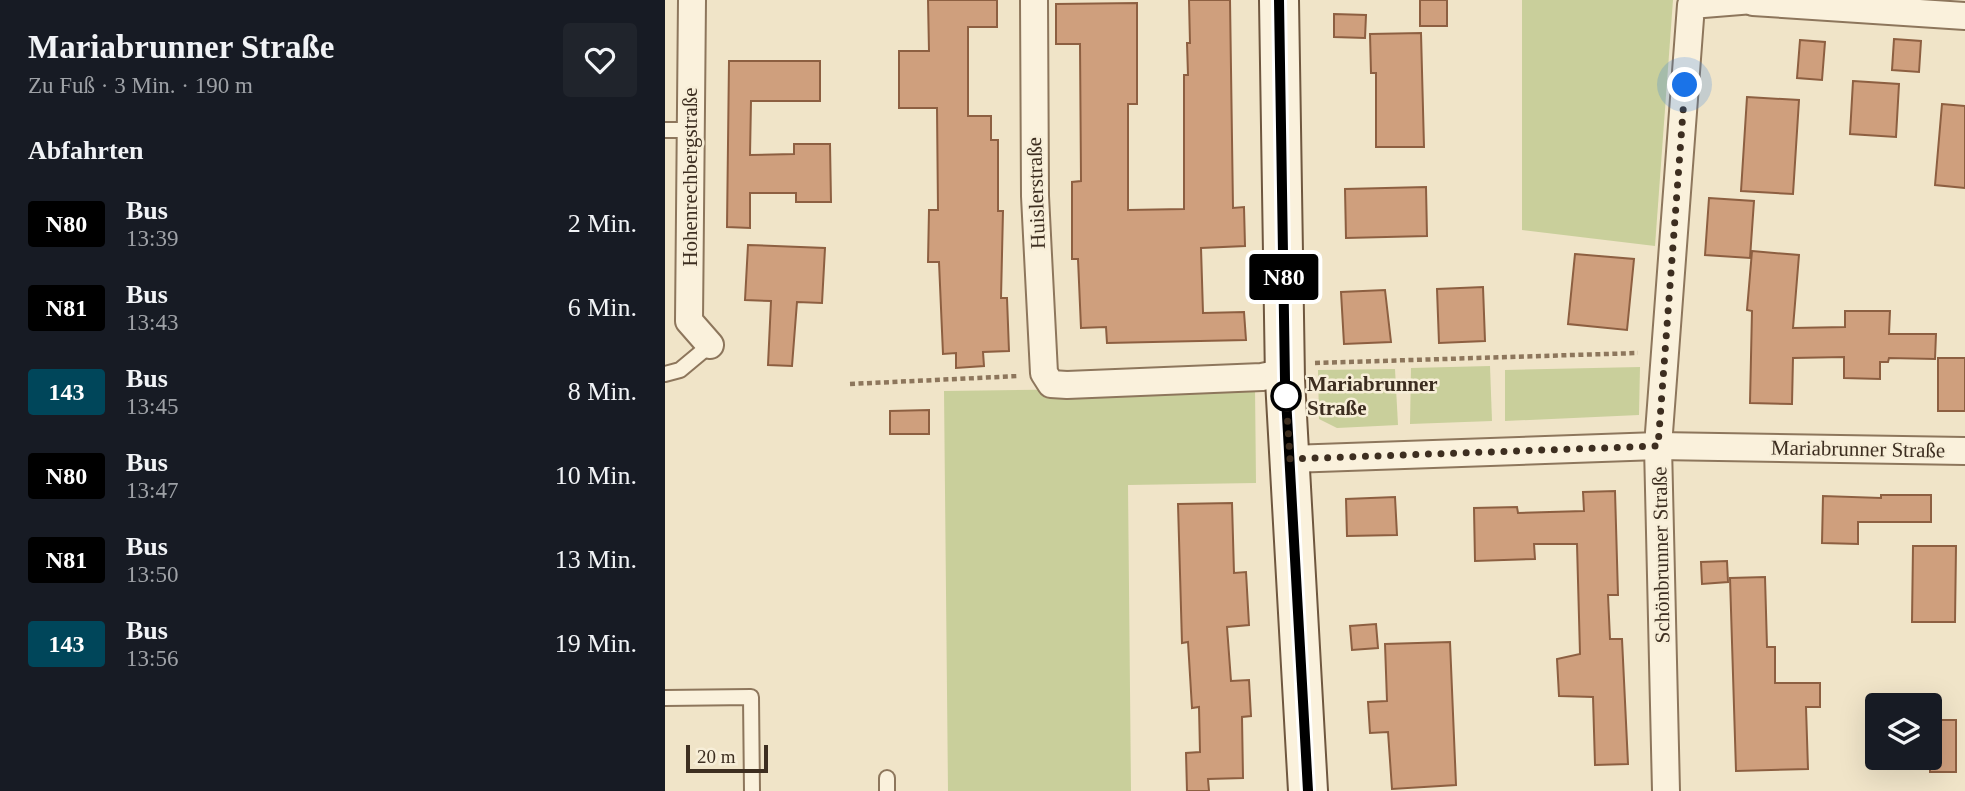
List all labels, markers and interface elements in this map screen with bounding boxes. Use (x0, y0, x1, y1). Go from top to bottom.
button: heart (563, 23, 637, 97)
text: Mariabrunner Straße (28, 29, 334, 65)
your location (1667, 67, 1702, 102)
text: Zu Fuß · 3 Min. · 190 m (28, 73, 253, 98)
street label: Hohenrechbergstraße (678, 87, 702, 267)
text: Abfahrten (28, 136, 144, 165)
street label: Huislerstraße (1022, 137, 1050, 249)
text: Bus (126, 196, 168, 225)
text: 2 Min. (568, 209, 637, 238)
text: N80 (46, 211, 87, 237)
text: 13:39 (126, 226, 178, 251)
line badge: N80 (1244, 254, 1324, 300)
text: N80 (1263, 264, 1305, 290)
text: Bus (126, 280, 168, 309)
text: 6 Min. (568, 293, 637, 322)
text: N81 (46, 295, 87, 321)
text: 13:43 (126, 310, 178, 335)
text: Bus (126, 364, 168, 393)
place label: Mariabrunner Straße (1307, 372, 1438, 420)
text: 8 Min. (568, 377, 637, 406)
text: 143 (49, 379, 85, 405)
marker: Mariabrunner Straße (1271, 381, 1301, 411)
text: 13:45 (126, 394, 178, 419)
street label: Mariabrunner Straße (1771, 435, 1945, 463)
text: Bus (126, 448, 168, 477)
text: 10 Min. (555, 461, 637, 490)
text: N80 (46, 463, 87, 489)
street label: Schönbrunner Straße (1647, 466, 1675, 644)
text: 13:47 (126, 478, 178, 503)
text: Bus (126, 532, 168, 561)
text: 13 Min. (555, 545, 637, 574)
text: N81 (46, 547, 87, 573)
text: 13:50 (126, 562, 178, 587)
text: Bus (126, 616, 168, 645)
text: 19 Min. (555, 629, 637, 658)
text: 143 (49, 631, 85, 657)
text: 13:56 (126, 646, 178, 671)
map controls (1865, 693, 1942, 770)
button: layers (1865, 693, 1942, 770)
scale bar (686, 742, 768, 774)
text: 20 m (697, 746, 736, 767)

